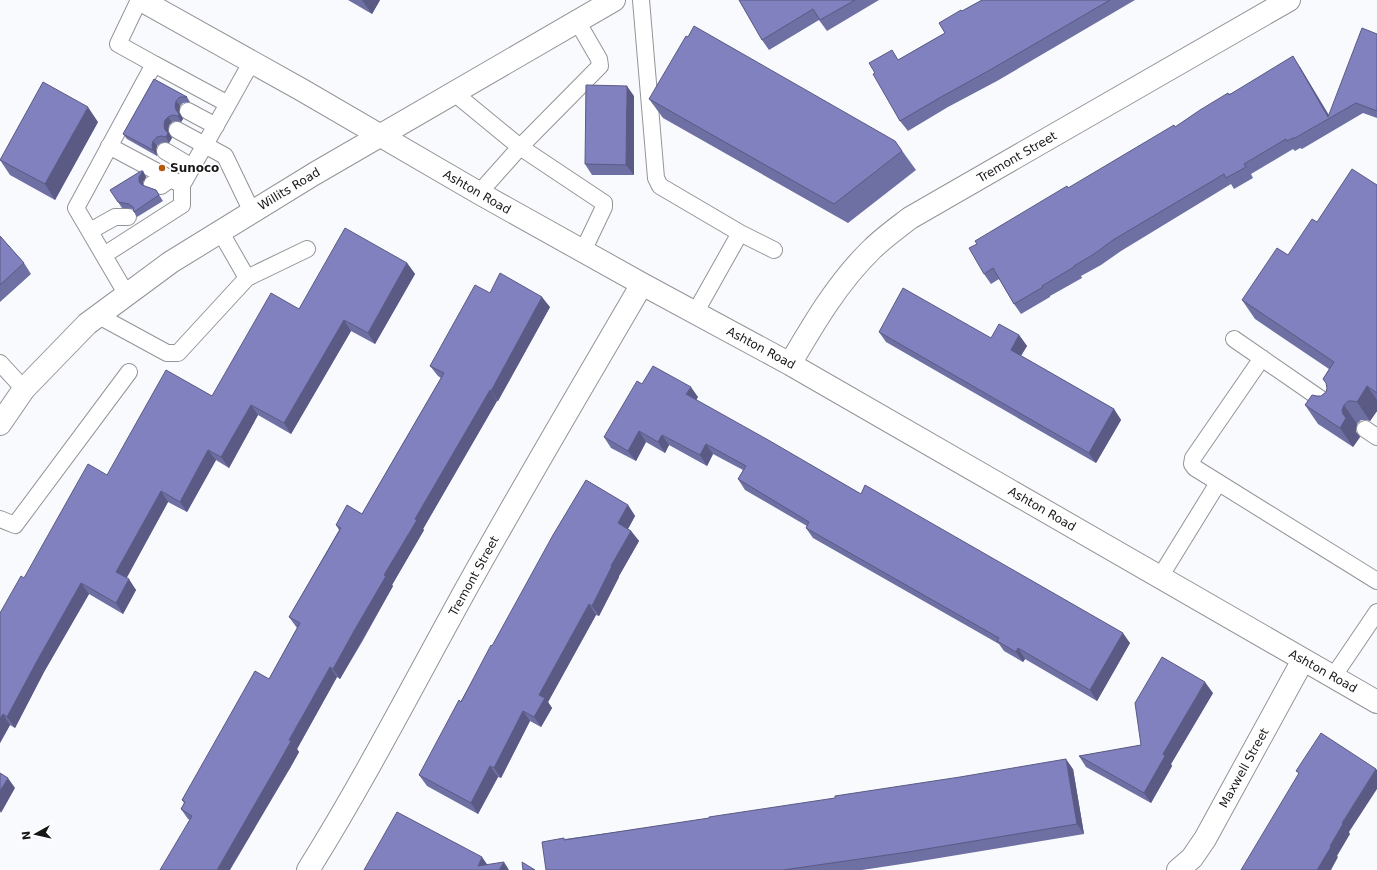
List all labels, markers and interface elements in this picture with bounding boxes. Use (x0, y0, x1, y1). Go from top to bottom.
street label: Tremont Street (974, 128, 1059, 186)
place label: Sunoco (170, 161, 219, 175)
marker: Sunoco (157, 163, 167, 173)
street label: Willits Road (255, 165, 323, 213)
street label: Ashton Road (441, 167, 513, 217)
street label: Ashton Road (724, 324, 798, 372)
street label: Ashton Road (1006, 484, 1078, 534)
street label: Tremont Street (446, 533, 502, 619)
street label: Ashton Road (1287, 647, 1359, 695)
street label: Maxwell Street (1216, 725, 1272, 810)
north arrow (16, 814, 56, 854)
text: N (20, 830, 34, 841)

